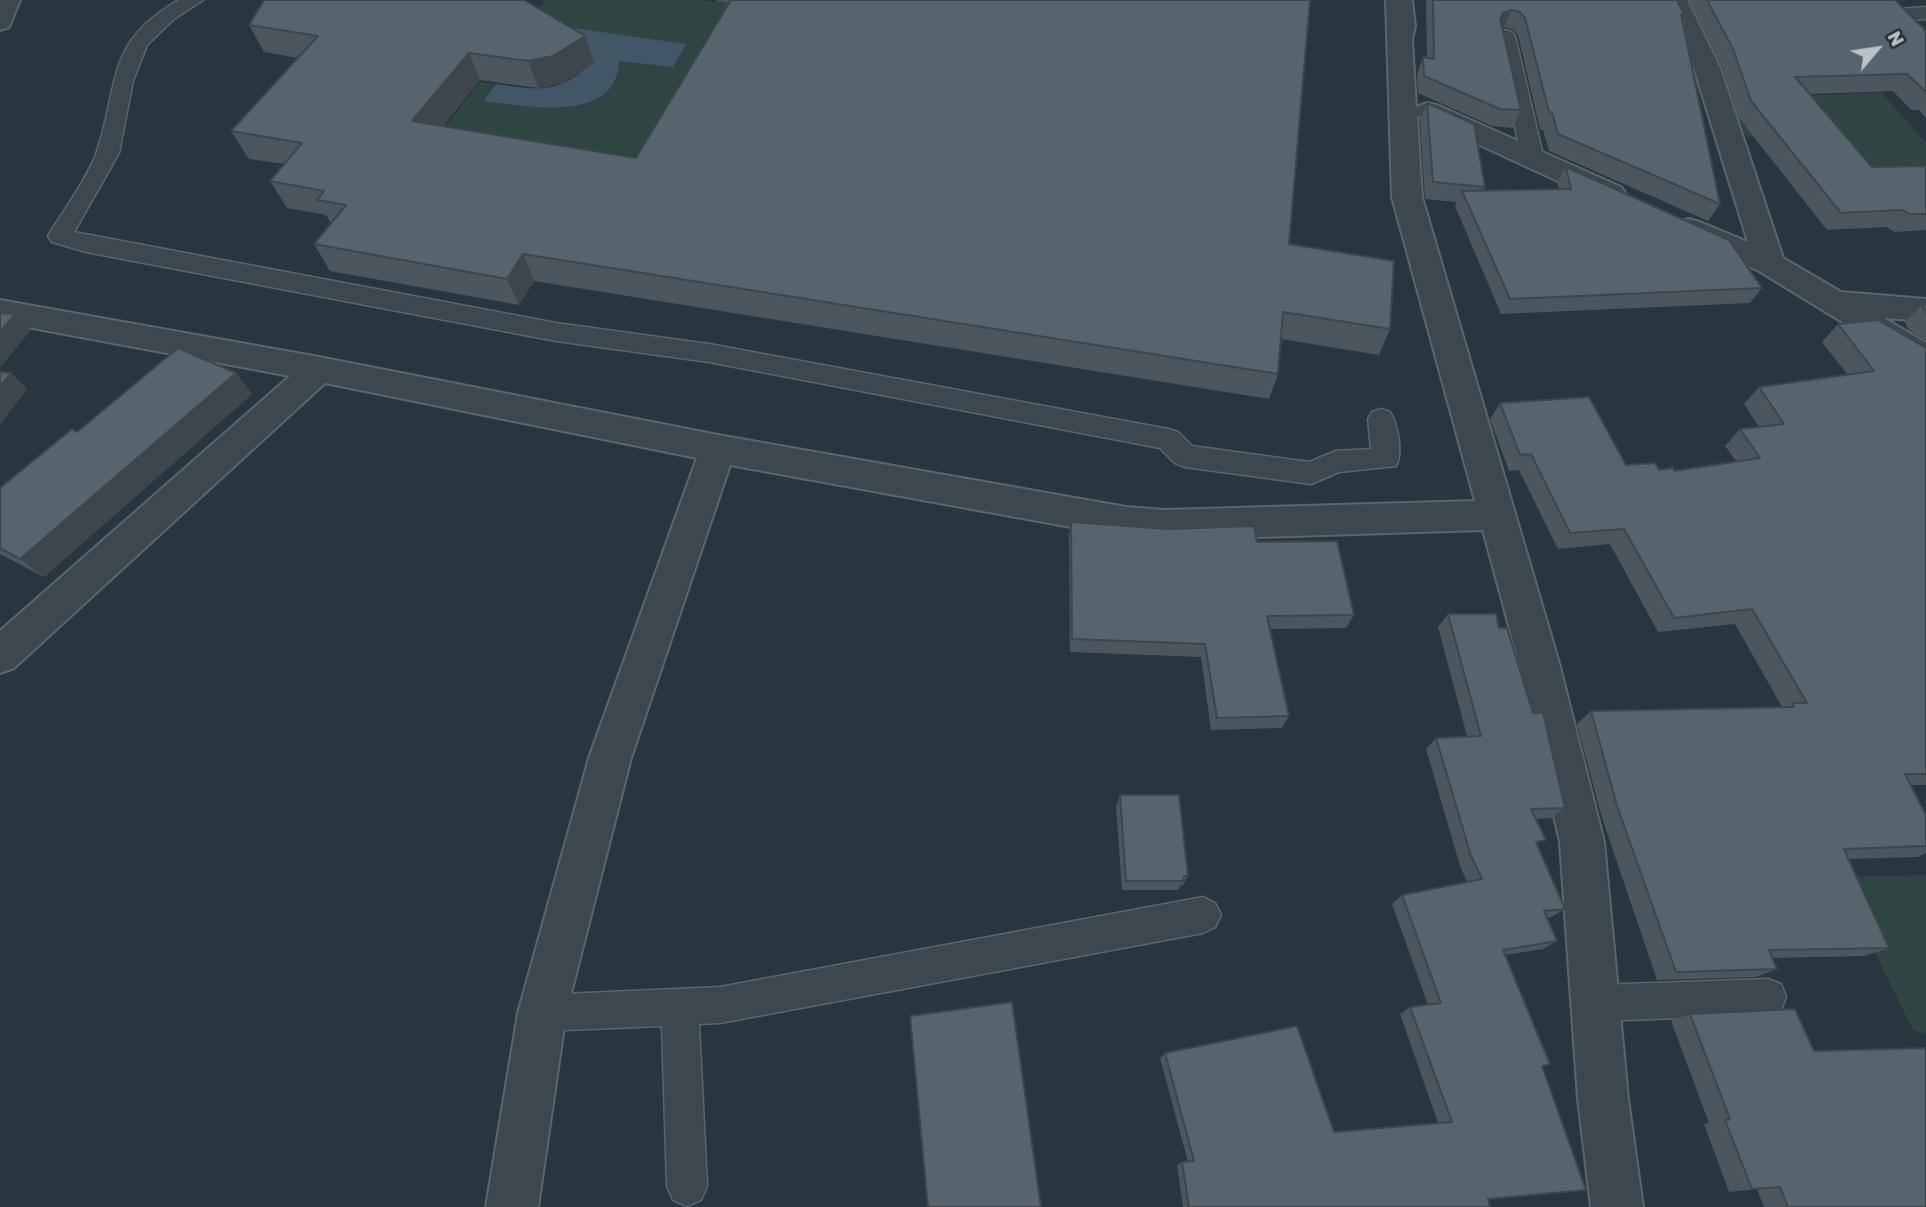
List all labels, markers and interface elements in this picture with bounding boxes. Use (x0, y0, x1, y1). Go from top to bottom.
north arrow (1842, 14, 1912, 84)
text: N (1882, 27, 1909, 50)

